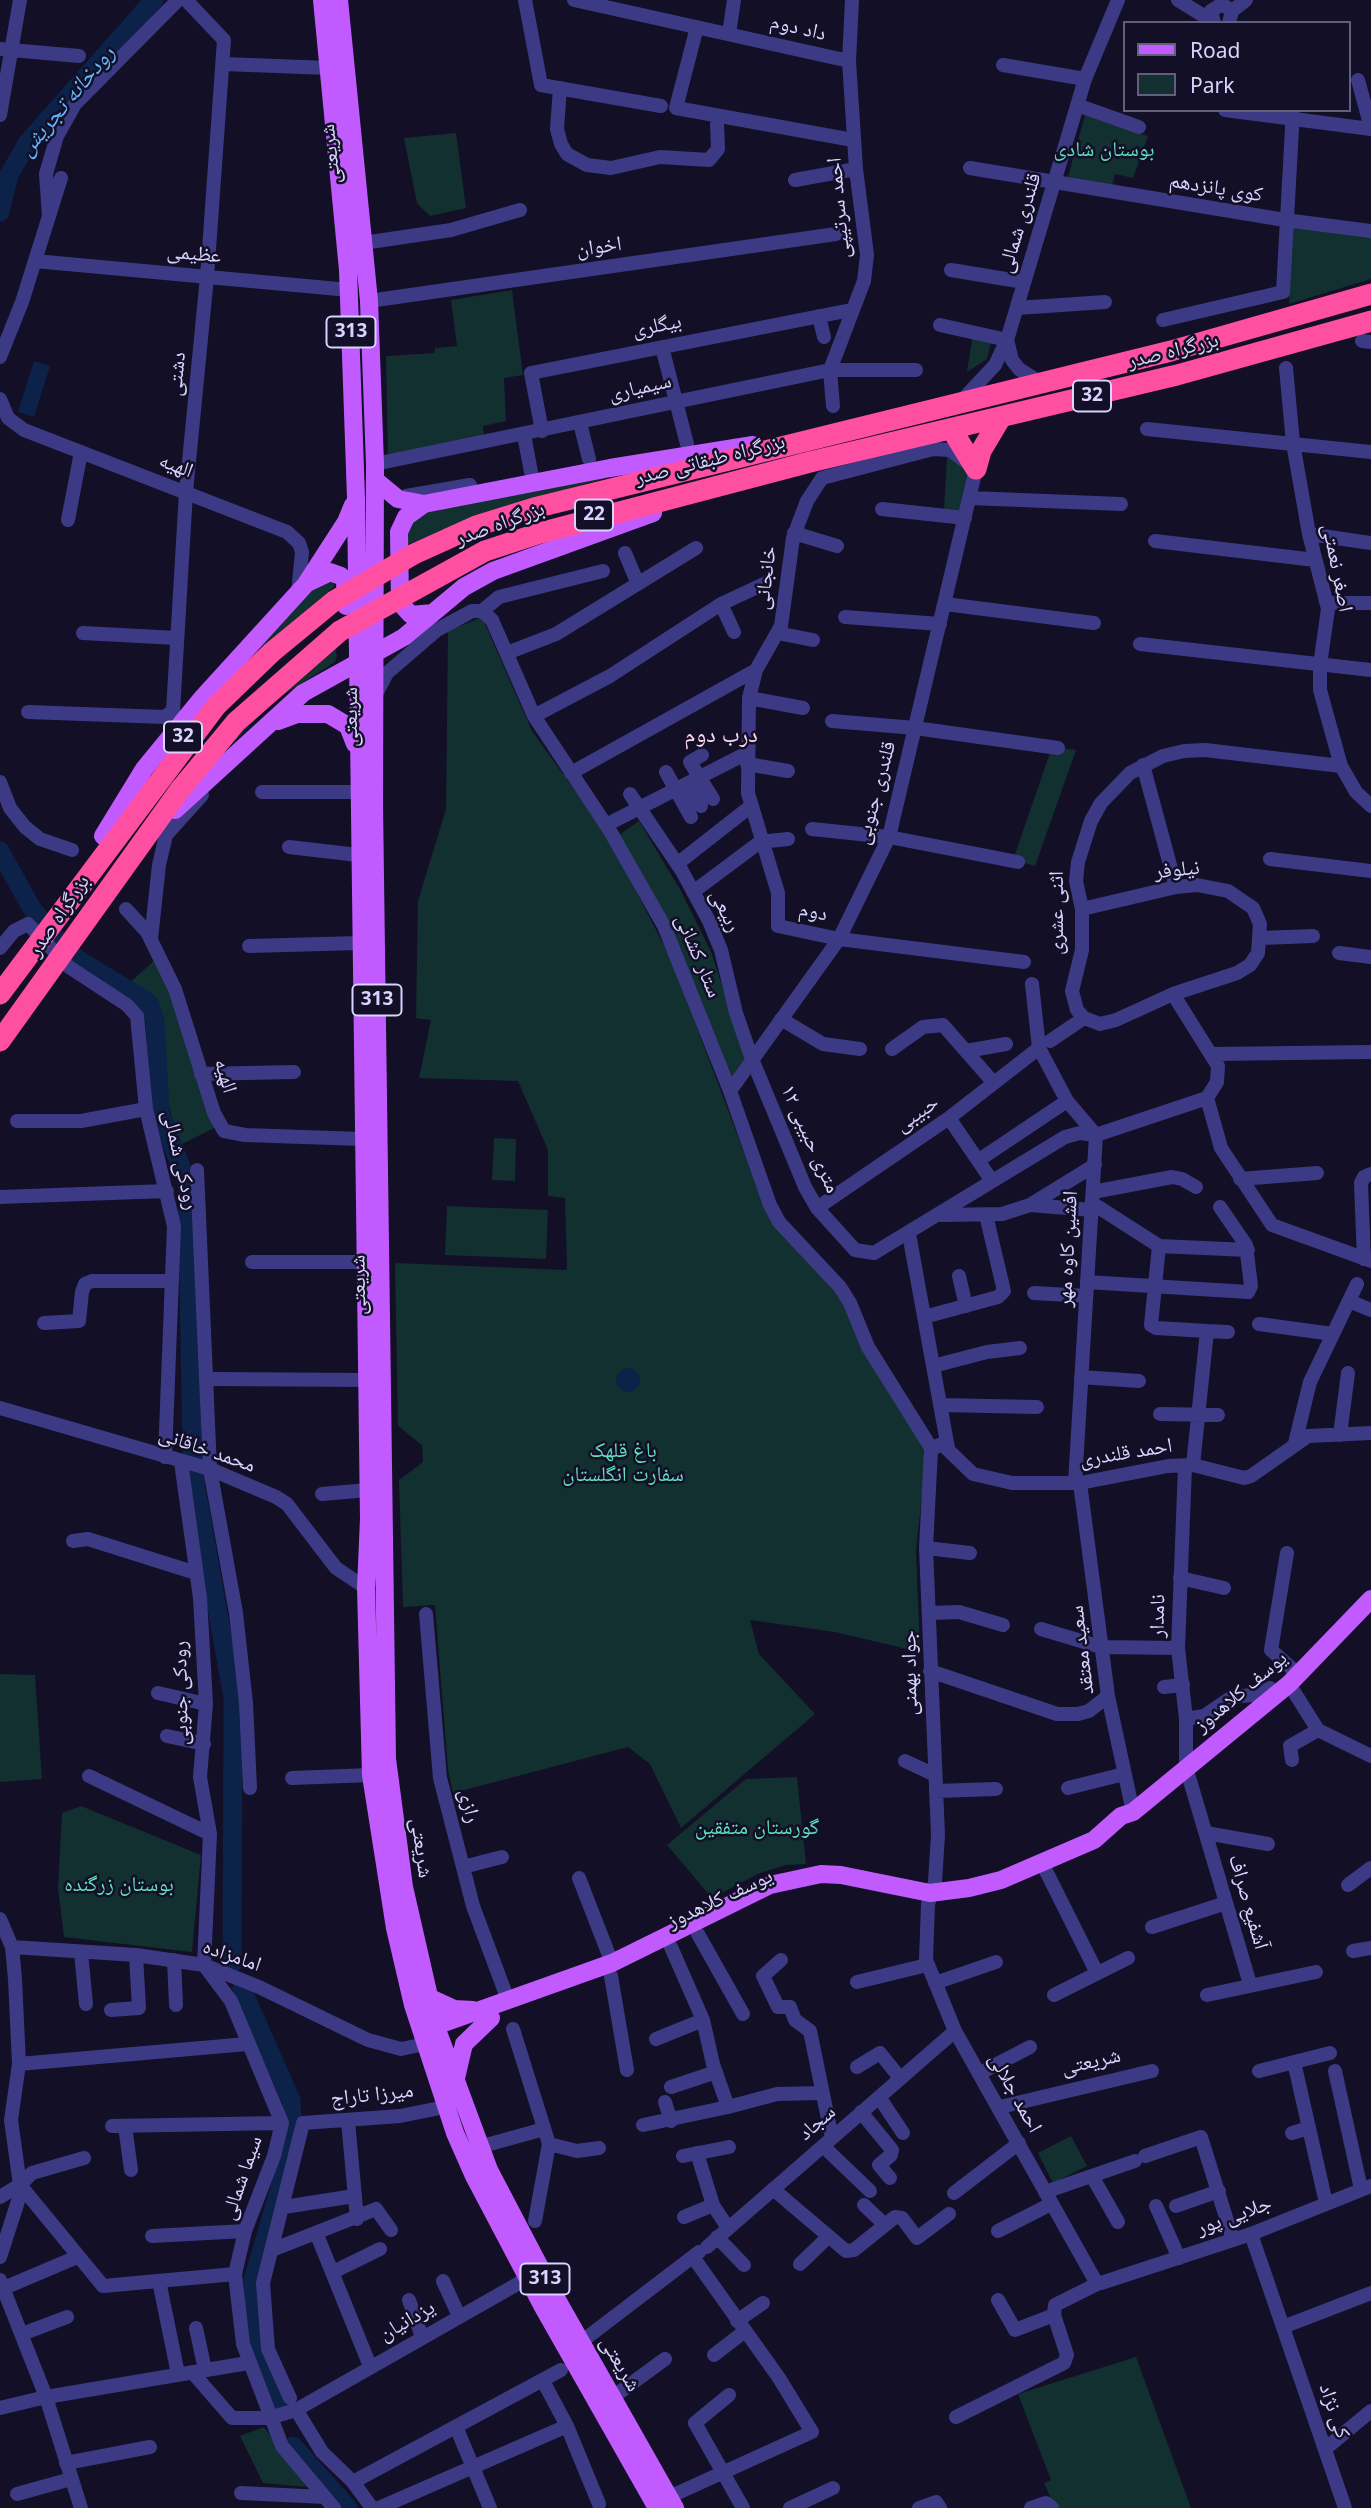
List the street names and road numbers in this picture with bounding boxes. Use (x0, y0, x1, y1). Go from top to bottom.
street label: داد دوم (768, 9, 828, 47)
street label: شریعتی (315, 123, 347, 185)
street label: احمد سرتیپی (822, 156, 856, 260)
street label: کوی پانزدهم (1168, 168, 1264, 208)
street label: قلندری شمالی (993, 170, 1047, 276)
street label: اخوان (575, 231, 623, 263)
street label: عظیمی (166, 239, 222, 269)
street label: بیگلری (630, 309, 684, 343)
road number: 313 (326, 316, 376, 348)
street label: بزرگراه صدر (1125, 328, 1221, 374)
street label: دشتی (162, 351, 192, 397)
street label: سیمیاری (606, 369, 674, 407)
road number: 32 (1073, 380, 1111, 412)
street label: بزرگراه طبقاتی صدر (632, 429, 788, 491)
street label: الهیه (155, 448, 197, 484)
street label: بزرگراه صدر (452, 496, 548, 552)
road number: 22 (575, 500, 613, 530)
street label: اصغر نعمتی (1316, 522, 1358, 614)
street label: خانجانی (750, 545, 782, 611)
street label: شریعتی (338, 687, 364, 747)
road number: 32 (164, 722, 202, 752)
street label: قلندری جنوبی (850, 738, 902, 848)
street label: نیلوفر (1153, 855, 1201, 885)
street label: بزرگراه صدر (23, 870, 95, 962)
street label: اثنی عشری (1044, 871, 1070, 955)
street label: ربیعی (704, 885, 746, 937)
street label: دوم (796, 897, 830, 927)
street label: ستار کشانی (669, 910, 727, 1002)
road number: 313 (352, 984, 402, 1016)
street label: الهیه (208, 1056, 242, 1096)
street label: ۱۲ متری حبیبی (775, 1081, 845, 1197)
street label: حبیبی (890, 1090, 944, 1138)
street label: رودکی شمالی (156, 1108, 204, 1212)
street label: افشین کاوه مهر (1052, 1190, 1084, 1308)
street label: شریعتی (346, 1255, 372, 1315)
street label: محمد خاقانی (155, 1422, 259, 1478)
street label: احمد قلندری (1078, 1433, 1174, 1473)
street label: نامدار (1145, 1594, 1171, 1638)
street label: سعید معتقد (1064, 1604, 1100, 1696)
street label: جواد بهمنی (897, 1630, 923, 1716)
street label: رودکی جنوبی (167, 1640, 195, 1746)
street label: یوسف کلاهدوز (1189, 1646, 1293, 1738)
street label: رازی (453, 1786, 485, 1826)
street label: شریعتی (404, 1816, 438, 1880)
street label: آشفیع صراف (1222, 1852, 1274, 1952)
street label: یوسف کلاهدوز (663, 1864, 777, 1934)
street label: امامزاده (199, 1934, 265, 1978)
street label: شریعتی (1059, 2043, 1123, 2081)
street label: احمد جلالی (983, 2049, 1047, 2137)
street label: میرزا تاراج (329, 2078, 415, 2112)
street label: سجاد (793, 2100, 841, 2146)
street label: سیما شمالی (216, 2133, 268, 2223)
street label: جلایی پور (1193, 2191, 1275, 2241)
road number: 313 (520, 2264, 570, 2294)
street label: یزدانیان (375, 2295, 439, 2347)
street label: شریعتی (594, 2332, 646, 2396)
street label: کی نژاد (1313, 2380, 1355, 2442)

